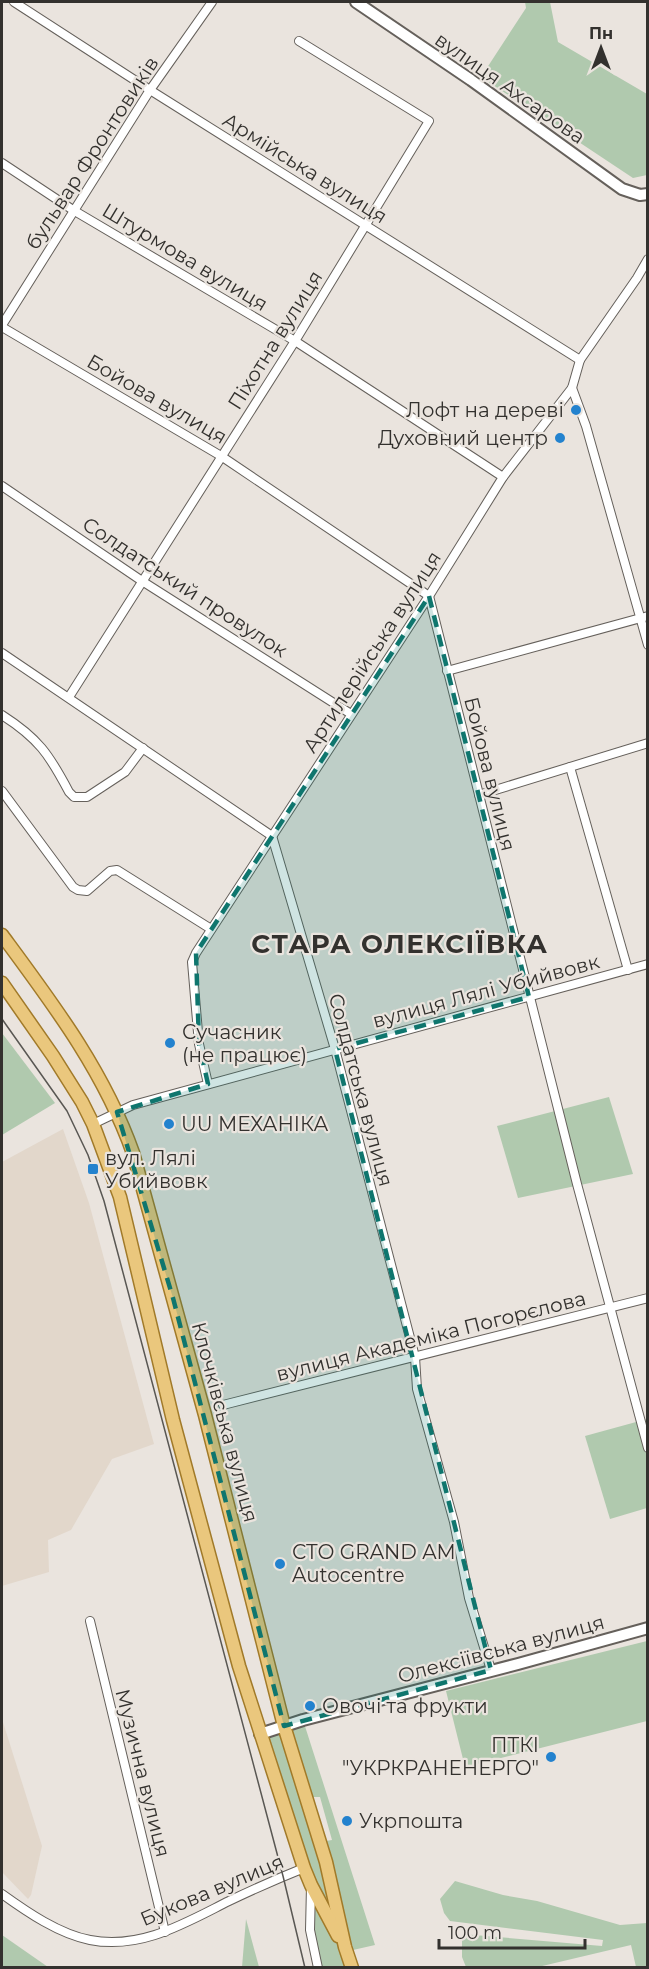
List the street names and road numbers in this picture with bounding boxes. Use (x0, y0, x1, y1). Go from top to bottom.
street label: вулиця Ахсарова (430, 27, 590, 149)
street label: бульвар Фронтовиків (21, 52, 163, 254)
street label: Армійська вулиця (218, 108, 392, 228)
street label: Штурмова вулиця (98, 198, 272, 316)
street label: Піхотна вулиця (223, 266, 327, 414)
street label: Бойова вулиця (83, 349, 231, 449)
street label: Солдатський провулок (78, 512, 292, 662)
street label: Артилерійська вулиця (298, 547, 446, 757)
street label: Бойова вулиця (459, 695, 521, 853)
street label: вулиця Лялі Убийвовк (370, 949, 602, 1033)
street label: Солдатська вулиця (324, 991, 398, 1189)
street label: вулиця Академіка Погорєлова (274, 1286, 588, 1386)
street label: Клочківська вулиця (187, 1319, 263, 1525)
street label: Олексіївська вулиця (395, 1610, 607, 1688)
street label: Музична вулиця (111, 1686, 175, 1860)
street label: Букова вулиця (137, 1849, 287, 1931)

